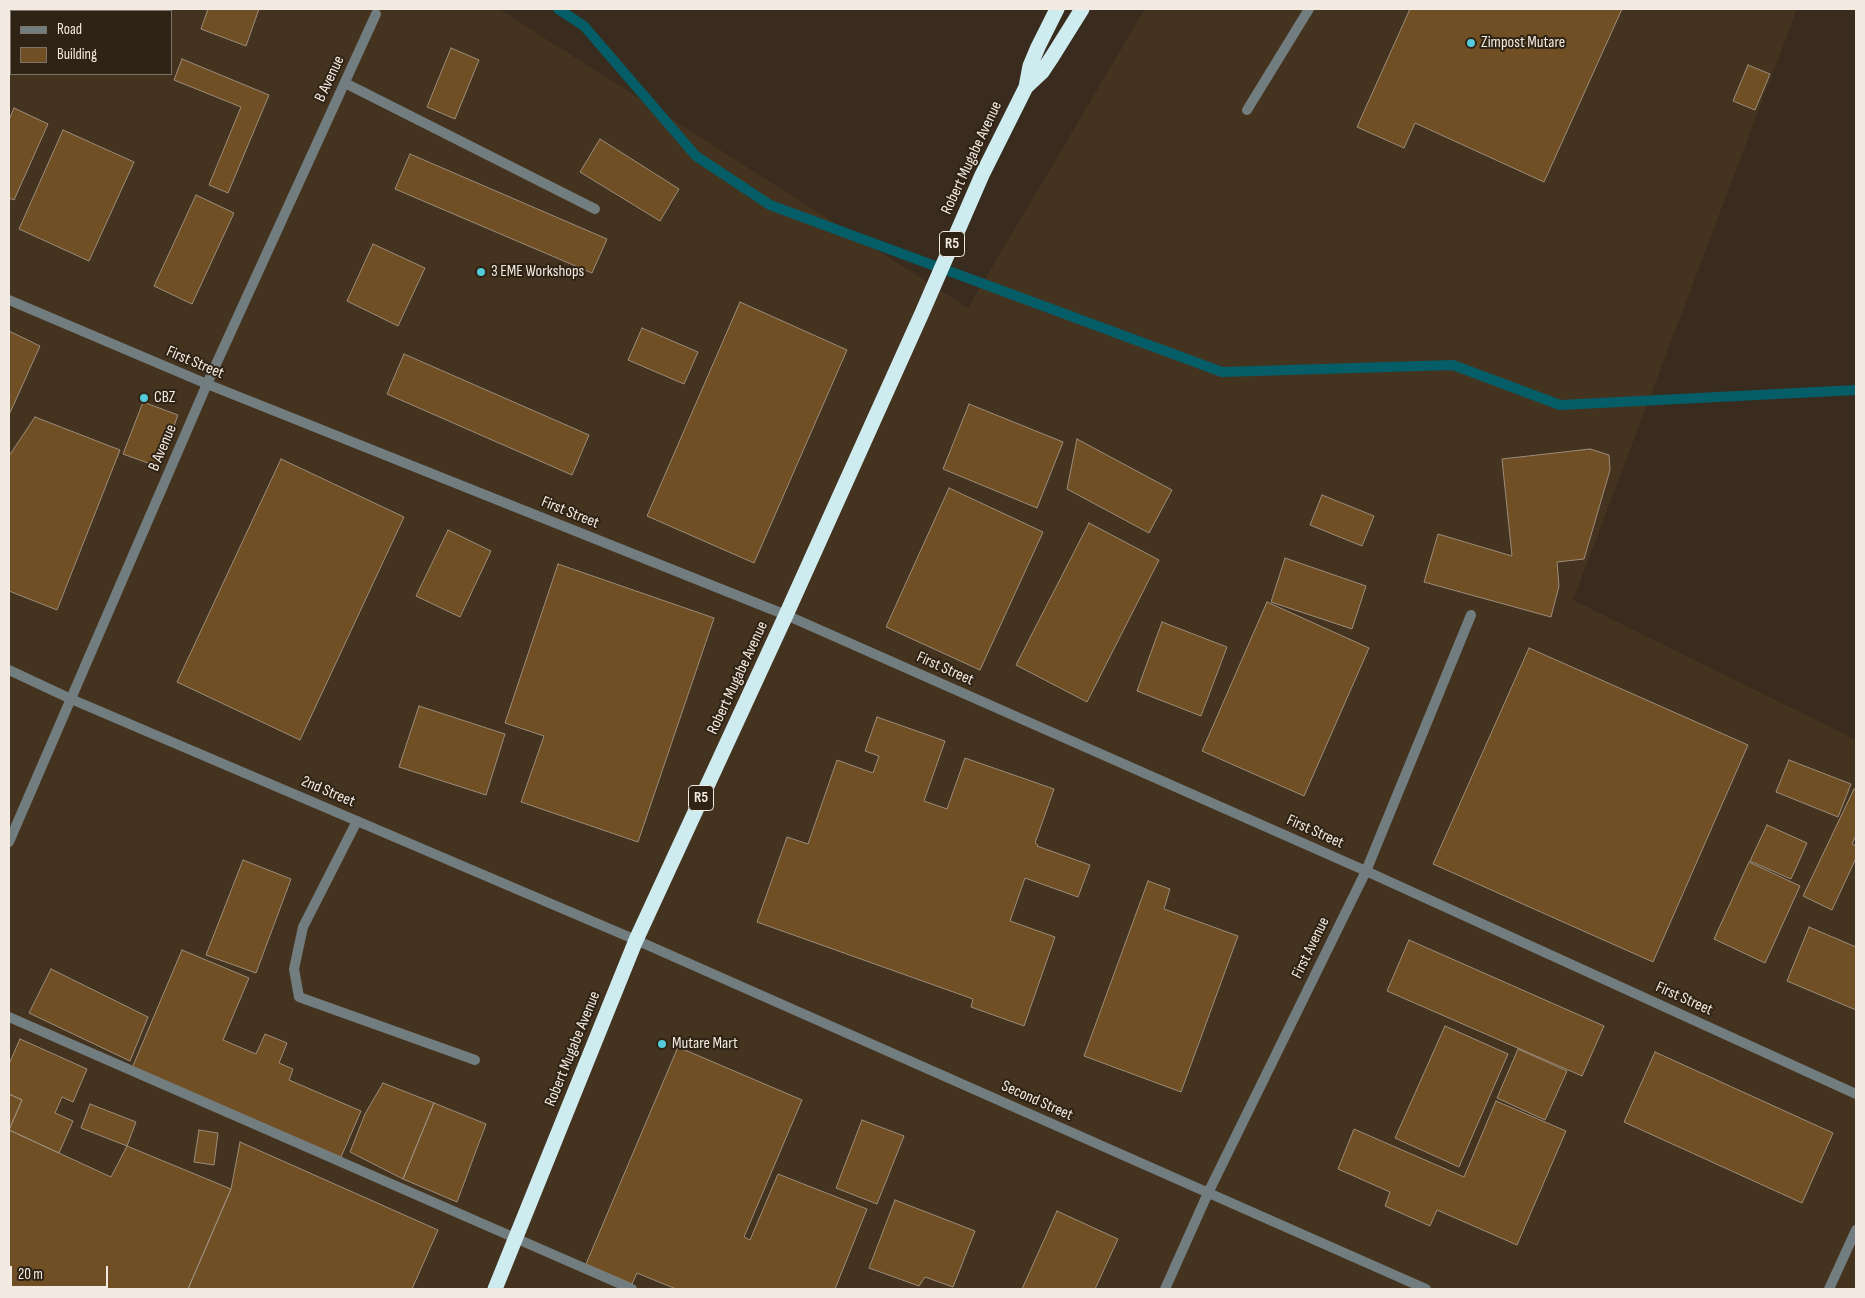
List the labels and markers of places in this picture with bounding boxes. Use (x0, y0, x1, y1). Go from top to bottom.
place label: Zimpost Mutare (1481, 33, 1565, 53)
marker: Zimpost Mutare (1465, 37, 1477, 49)
place label: 3 EME Workshops (491, 262, 584, 282)
marker: 3 EME Workshops (475, 266, 487, 278)
place label: CBZ (154, 388, 175, 408)
marker: CBZ (138, 392, 150, 404)
place label: Mutare Mart (672, 1034, 738, 1054)
marker: Mutare Mart (656, 1038, 668, 1050)

